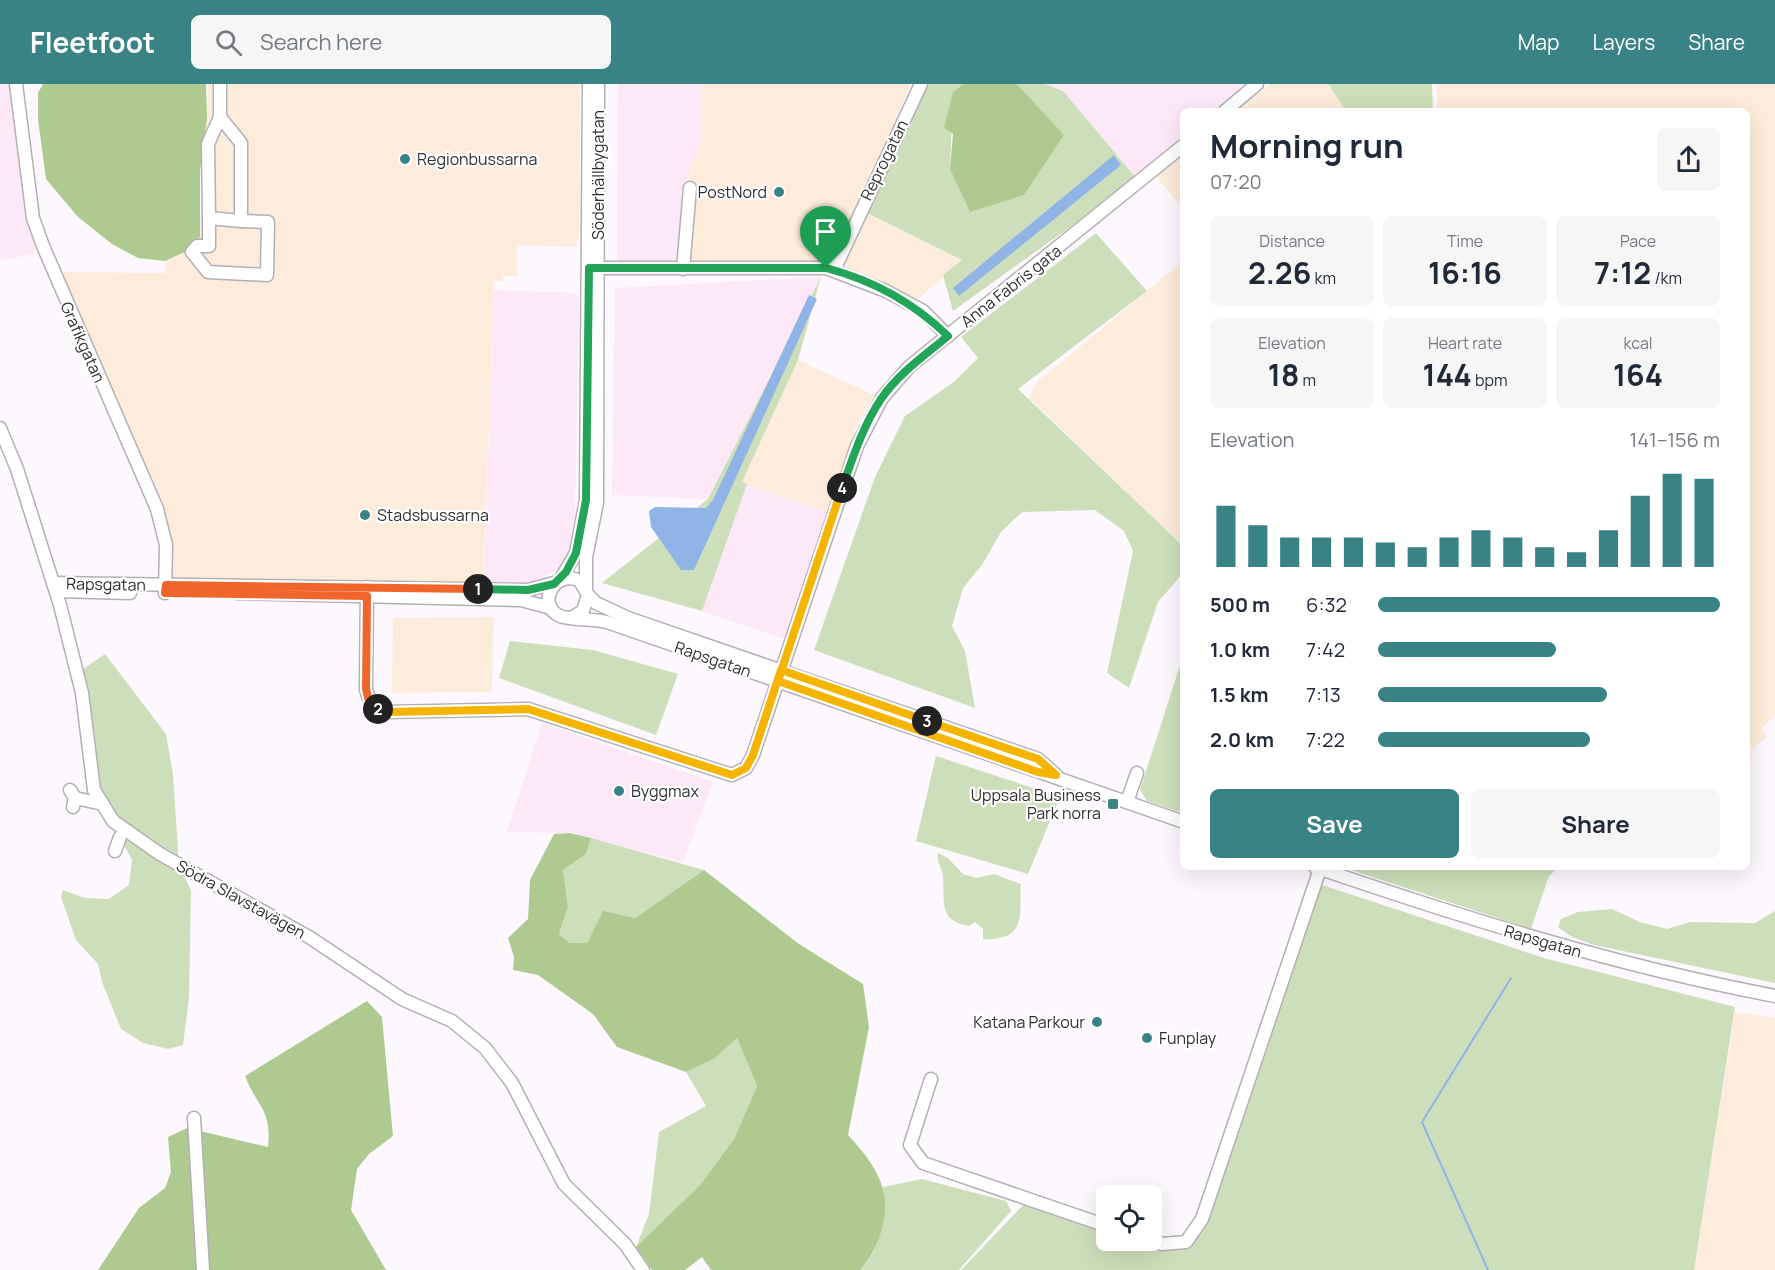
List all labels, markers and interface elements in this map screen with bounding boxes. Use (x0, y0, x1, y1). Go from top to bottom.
search box (191, 15, 611, 69)
text: Fleetfoot (30, 23, 155, 61)
icon: search (212, 26, 245, 59)
text: Search here (260, 27, 382, 57)
text: Map (1518, 28, 1559, 56)
text: Layers (1592, 28, 1655, 56)
text: Share (1688, 28, 1745, 56)
street label: Söderhällbygatan (587, 110, 609, 240)
street label: Reprogatan (855, 116, 913, 204)
text: Morning run (1210, 123, 1404, 168)
button: share (1657, 128, 1720, 191)
place label: Regionbussarna (417, 148, 537, 170)
marker: Regionbussarna (398, 152, 412, 166)
text: 07:20 (1210, 168, 1262, 195)
place label: PostNord (698, 181, 767, 203)
marker: PostNord (772, 185, 786, 199)
pin (800, 206, 851, 268)
icon: arrive (809, 215, 842, 248)
text: Distance (1259, 230, 1325, 252)
text: Time (1447, 230, 1483, 252)
text: Pace (1620, 230, 1656, 252)
street label: Anna Fabris gata (956, 240, 1066, 332)
text: 2.26 (1248, 252, 1311, 293)
text: 16:16 (1428, 252, 1502, 293)
text: 7:12 (1594, 252, 1651, 293)
text: km (1311, 267, 1336, 289)
text: /km (1651, 267, 1682, 289)
street label: Grafikgatan (55, 298, 111, 386)
text: Elevation (1258, 332, 1326, 354)
text: Heart rate (1428, 332, 1502, 354)
text: kcal (1623, 332, 1653, 354)
text: 18 (1268, 354, 1299, 395)
text: 144 (1423, 354, 1472, 395)
text: 164 (1613, 354, 1663, 395)
text: m (1299, 369, 1316, 391)
text: bpm (1472, 369, 1508, 391)
text: Elevation (1210, 426, 1294, 453)
text: 141–156 m (1629, 426, 1720, 453)
pin: 4 (827, 473, 857, 503)
text: 4 (837, 477, 847, 499)
place label: Stadsbussarna (377, 504, 489, 526)
marker: Stadsbussarna (358, 508, 372, 522)
street label: Rapsgatan (66, 572, 146, 596)
pin: 1 (463, 574, 493, 604)
text: 1 (474, 578, 482, 600)
text: 500 m (1210, 591, 1270, 618)
text: 6:32 (1306, 591, 1347, 618)
street label: Rapsgatan (672, 636, 754, 682)
text: 1.0 km (1210, 636, 1270, 663)
text: 7:42 (1306, 636, 1345, 663)
text: 1.5 km (1210, 681, 1269, 708)
text: 7:13 (1306, 681, 1341, 708)
pin: 2 (363, 694, 393, 724)
text: 2 (373, 698, 383, 720)
pin: 3 (912, 706, 942, 736)
text: 3 (922, 710, 932, 732)
text: 2.0 km (1210, 726, 1274, 753)
text: 7:22 (1306, 726, 1345, 753)
place label: Byggmax (631, 780, 699, 802)
marker: Byggmax (612, 784, 626, 798)
place label: Uppsala Business Park norra (971, 784, 1101, 824)
button: Save (1210, 789, 1459, 858)
button: Share (1471, 789, 1720, 858)
marker: Uppsala Business Park norra (1106, 797, 1120, 811)
street label: Södra Slavstavägen (173, 854, 309, 944)
street label: Rapsgatan (1502, 919, 1584, 963)
place label: Katana Parkour (973, 1011, 1085, 1033)
marker: Katana Parkour (1090, 1015, 1104, 1029)
place label: Funplay (1159, 1027, 1217, 1049)
marker: Funplay (1140, 1031, 1154, 1045)
map controls (1096, 1185, 1162, 1251)
button: locate (1096, 1185, 1162, 1251)

